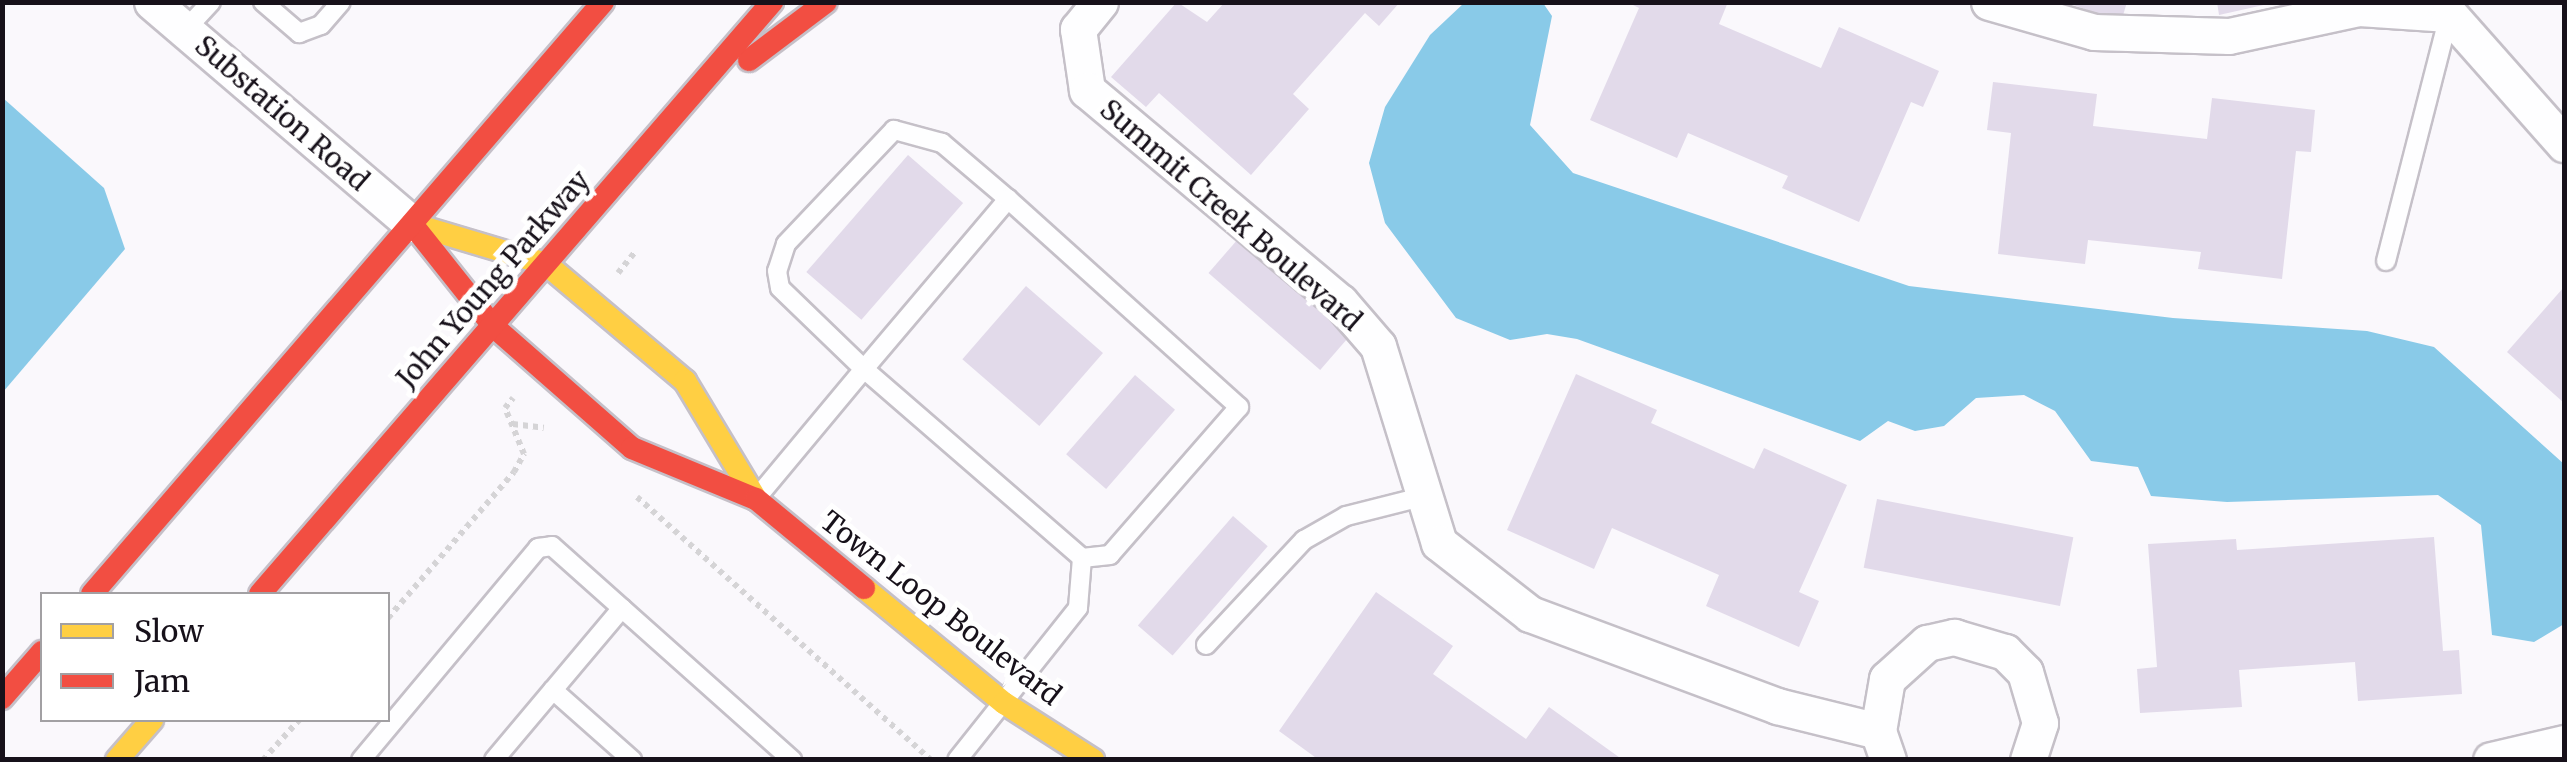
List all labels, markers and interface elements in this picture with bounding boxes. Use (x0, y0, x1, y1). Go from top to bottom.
street label: Substation Road (188, 28, 376, 198)
street label: Summit Creek Boulevard (1093, 92, 1369, 338)
street label: John Young Parkway (389, 163, 597, 395)
street label: Town Loop Boulevard (814, 504, 1068, 712)
legend (40, 592, 390, 722)
text: Slow (134, 612, 204, 650)
text: Jam (134, 662, 190, 700)

